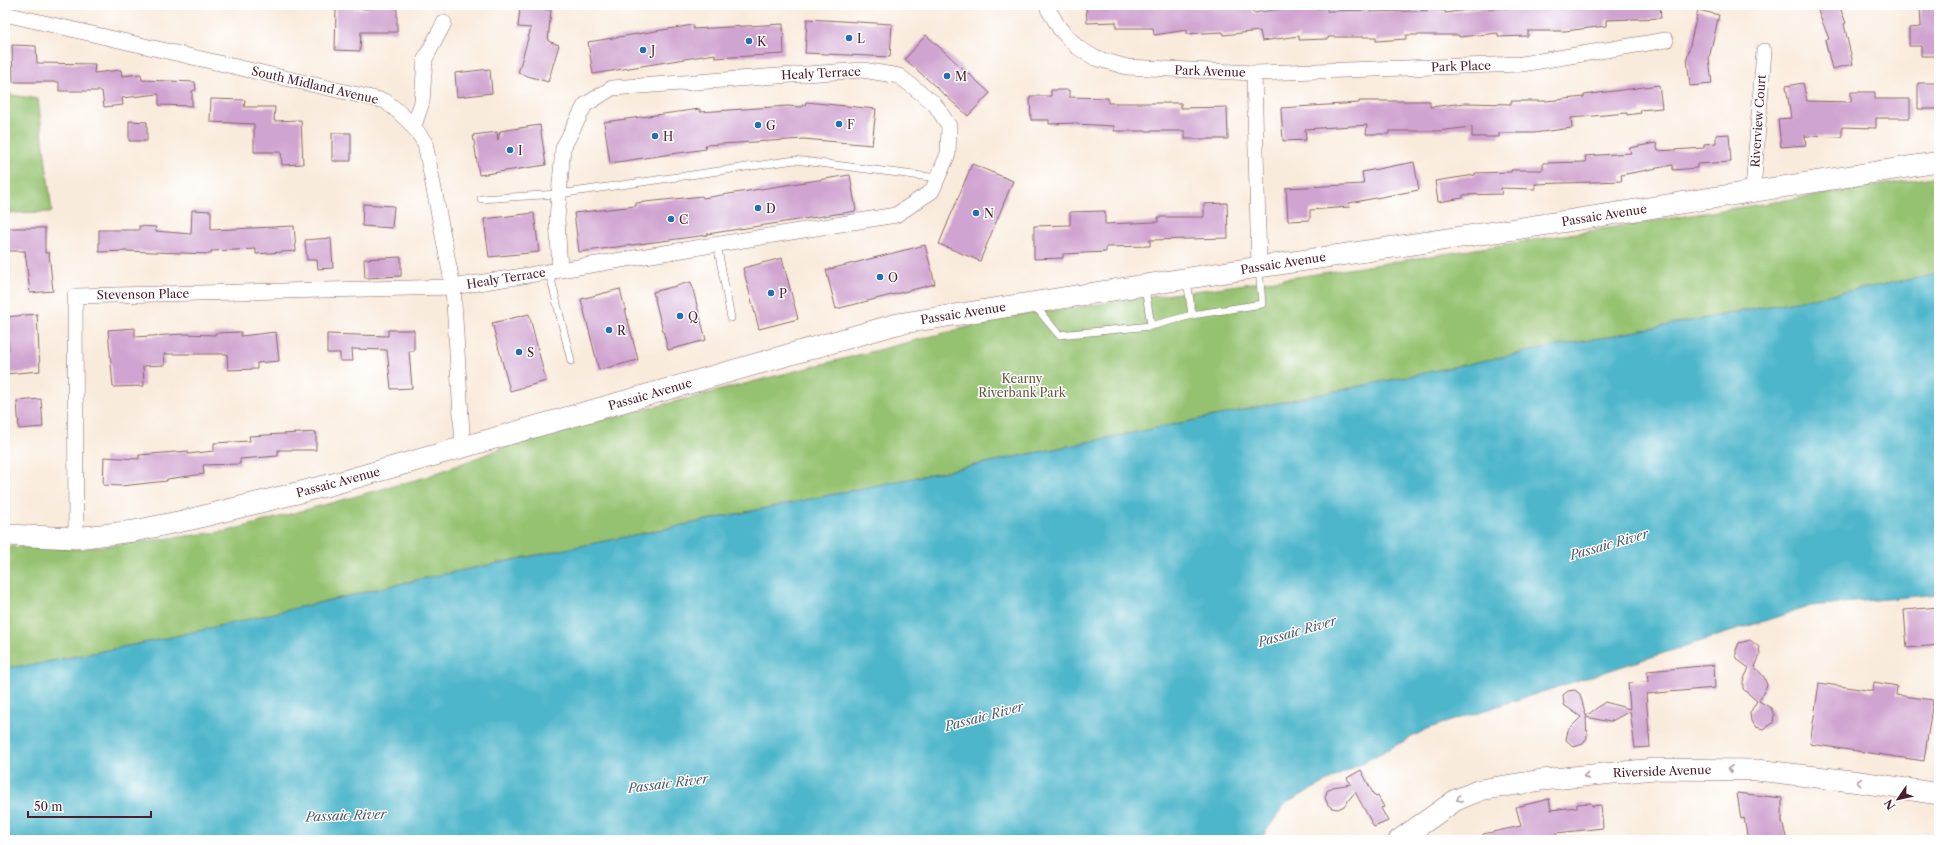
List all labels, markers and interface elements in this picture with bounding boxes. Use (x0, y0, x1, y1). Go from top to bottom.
place label: L (857, 31, 865, 46)
marker: L (844, 33, 854, 43)
place label: K (757, 34, 767, 49)
marker: K (744, 36, 754, 46)
place label: J (649, 43, 655, 58)
marker: J (638, 45, 648, 55)
street label: Park Place (1431, 57, 1491, 75)
street label: Park Avenue (1174, 62, 1246, 80)
street label: South Midland Avenue (250, 63, 380, 107)
street label: Healy Terrace (781, 63, 861, 83)
place label: M (955, 69, 967, 84)
marker: M (942, 71, 952, 81)
street label: Riverview Court (1747, 73, 1769, 168)
place label: F (847, 117, 855, 132)
place label: G (766, 118, 776, 133)
marker: F (834, 119, 844, 129)
marker: G (753, 120, 763, 130)
place label: H (663, 129, 673, 144)
marker: H (650, 131, 660, 141)
place label: I (518, 143, 523, 158)
marker: I (505, 145, 515, 155)
place label: D (766, 201, 776, 216)
street label: Passaic Avenue (1560, 201, 1648, 229)
marker: D (753, 203, 763, 213)
place label: N (984, 206, 994, 221)
marker: N (971, 208, 981, 218)
place label: C (679, 212, 688, 227)
marker: C (666, 214, 676, 224)
street label: Passaic Avenue (1239, 249, 1327, 277)
street label: Healy Terrace (465, 264, 547, 292)
place label: O (888, 270, 898, 285)
marker: O (875, 272, 885, 282)
street label: Stevenson Place (97, 286, 190, 302)
place label: P (779, 286, 787, 301)
marker: P (766, 288, 776, 298)
street label: Passaic Avenue (919, 299, 1007, 327)
place label: Q (688, 309, 698, 324)
marker: Q (675, 311, 685, 321)
place label: R (617, 323, 627, 338)
marker: R (604, 325, 614, 335)
place label: S (527, 345, 534, 360)
marker: S (514, 347, 524, 357)
park label: Kearny Riverbank Park (978, 371, 1067, 400)
street label: Passaic Avenue (607, 375, 694, 413)
street label: Passaic Avenue (294, 464, 382, 500)
water label: Passaic River (1567, 525, 1651, 563)
water label: Passaic River (1255, 612, 1339, 650)
water label: Passaic River (942, 698, 1026, 734)
street label: Riverside Avenue (1613, 762, 1712, 780)
one-way arrow (1727, 765, 1733, 773)
water label: Passaic River (626, 770, 710, 796)
one-way arrow (1583, 771, 1589, 780)
one-way arrow (1856, 778, 1862, 787)
north arrow (1878, 779, 1918, 819)
scale bar (28, 793, 151, 819)
one-way arrow (1456, 794, 1463, 802)
text: N (1881, 796, 1898, 812)
text: 50 m (34, 799, 63, 814)
water label: Passaic River (304, 806, 388, 824)

